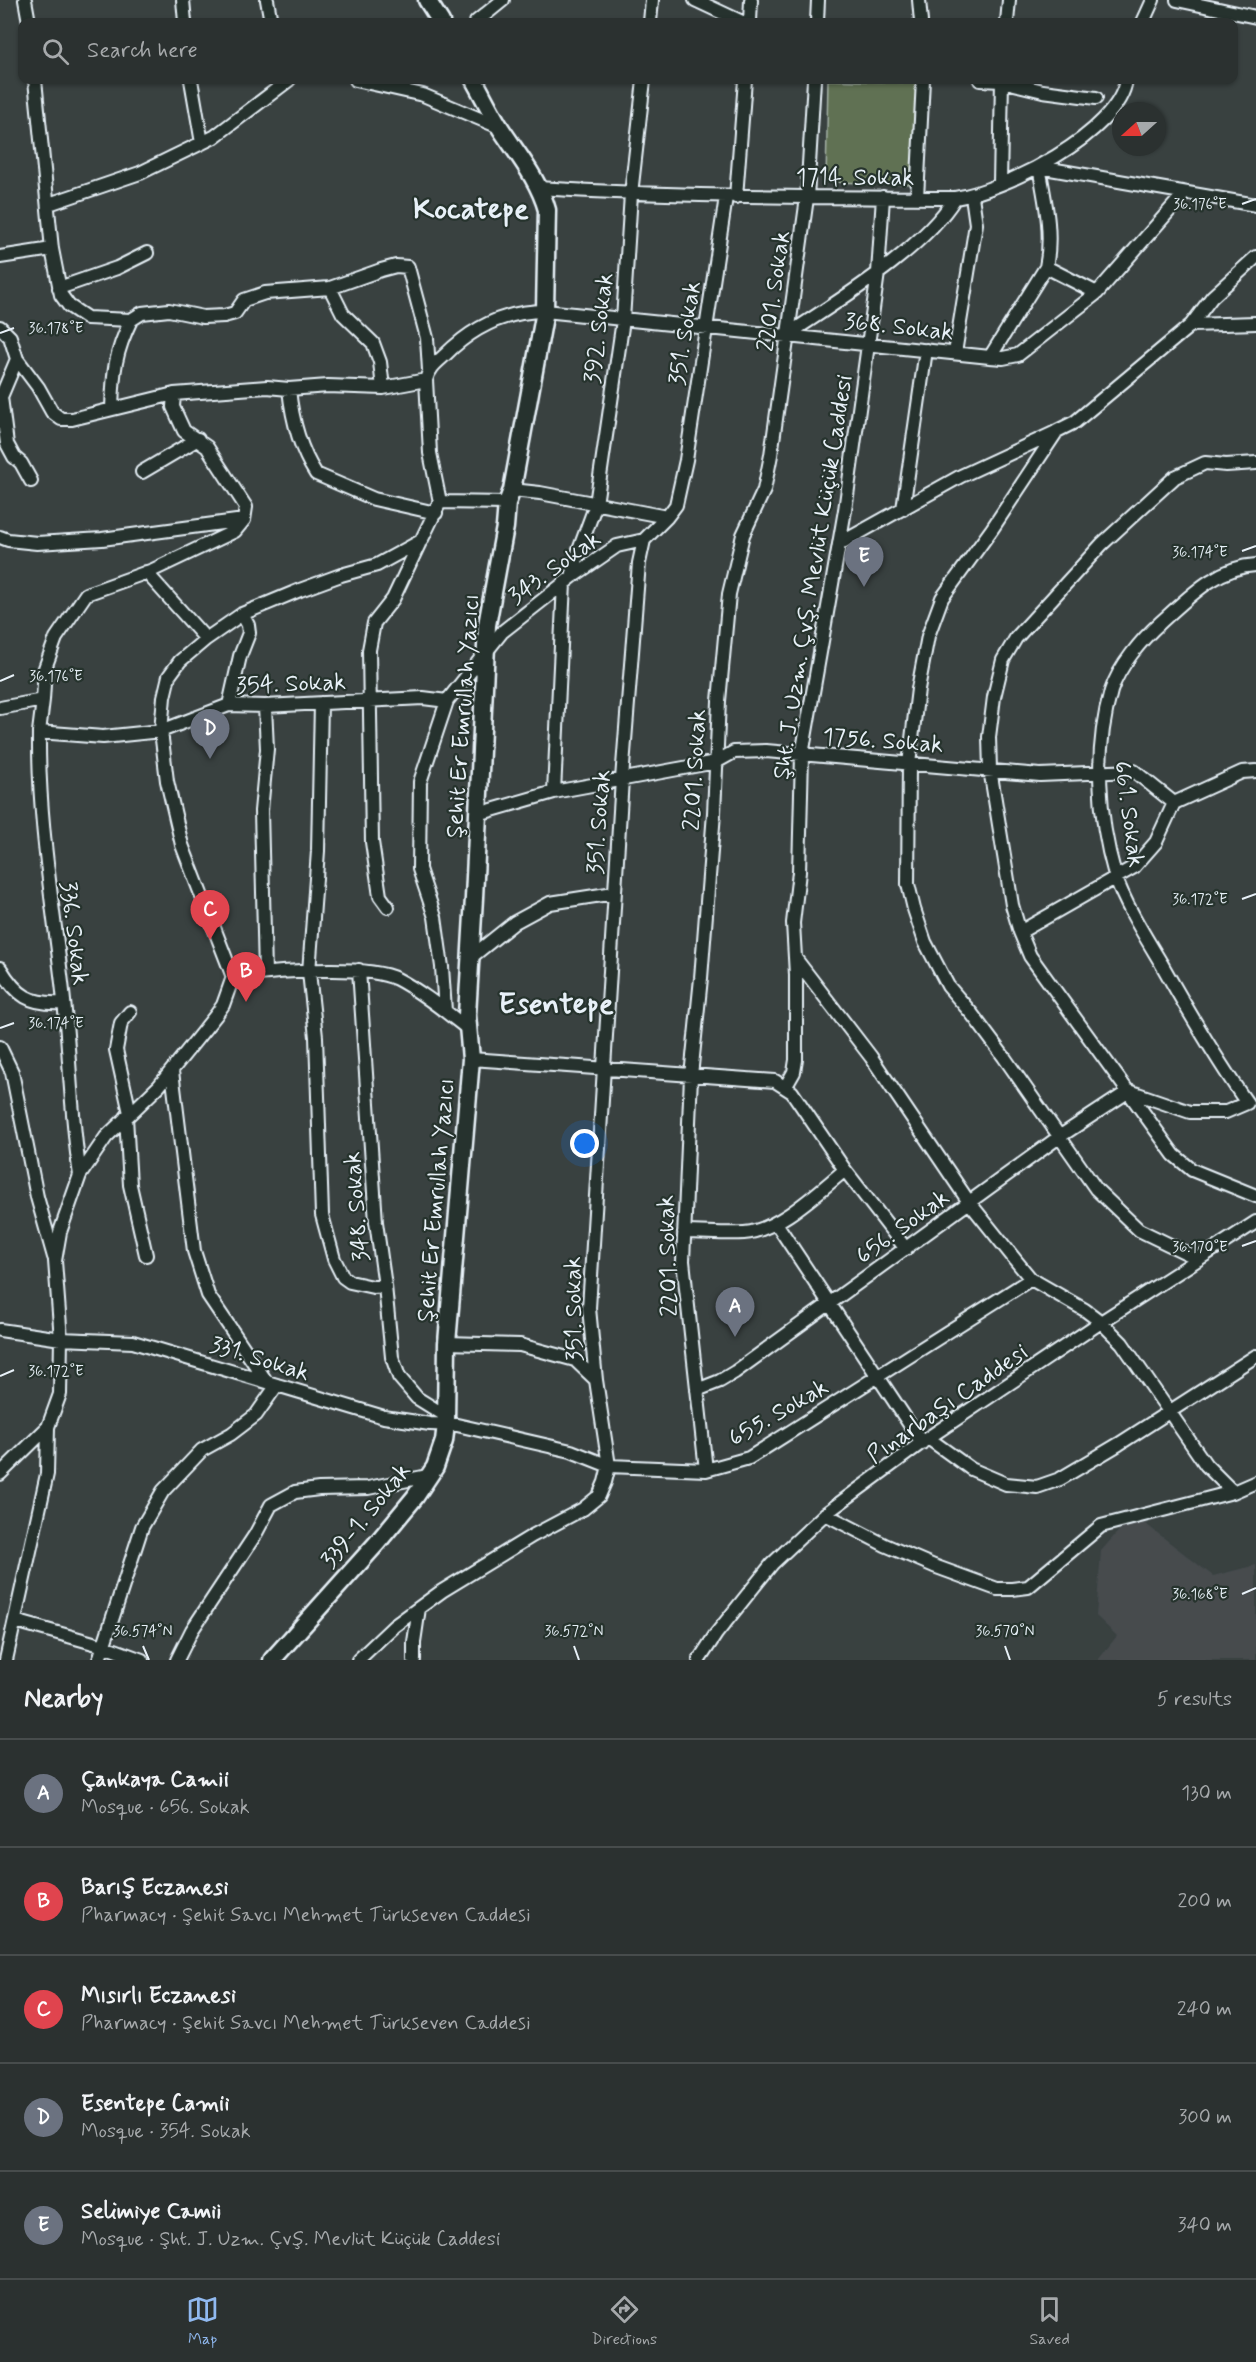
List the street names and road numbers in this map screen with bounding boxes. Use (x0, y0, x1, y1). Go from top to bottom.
street label: 1714. Sokak (796, 163, 914, 194)
street label: 2201. Sokak (751, 229, 798, 354)
street label: 392. Sokak (577, 271, 622, 385)
street label: 351. Sokak (662, 279, 709, 388)
street label: 368. Sokak (843, 306, 955, 349)
street label: Şht. J. Uzm. Çvş. Mevlüt Küçük Caddesi (766, 373, 861, 782)
street label: 343. Sokak (502, 524, 608, 612)
street label: Şehit Er Emrullah Yazıcı (439, 593, 488, 839)
street label: 354. Sokak (236, 667, 347, 702)
street label: 2201. Sokak (677, 708, 714, 832)
street label: 1756. Sokak (822, 722, 944, 761)
street label: 661. Sokak (1106, 759, 1151, 869)
street label: 351. Sokak (580, 768, 619, 876)
street label: 336. Sokak (52, 879, 95, 987)
street label: Şehit Er Emrullah Yazıcı (410, 1077, 463, 1324)
street label: 348. Sokak (337, 1150, 378, 1263)
street label: 656. Sokak (850, 1183, 956, 1272)
street label: 2201. Sokak (651, 1194, 686, 1317)
street label: 351. Sokak (558, 1256, 591, 1362)
street label: 331. Sokak (206, 1330, 313, 1389)
street label: Pınarbaşı Caddesi (861, 1337, 1035, 1471)
street label: 655. Sokak (723, 1372, 834, 1454)
street label: 339-1. Sokak (314, 1457, 418, 1575)

